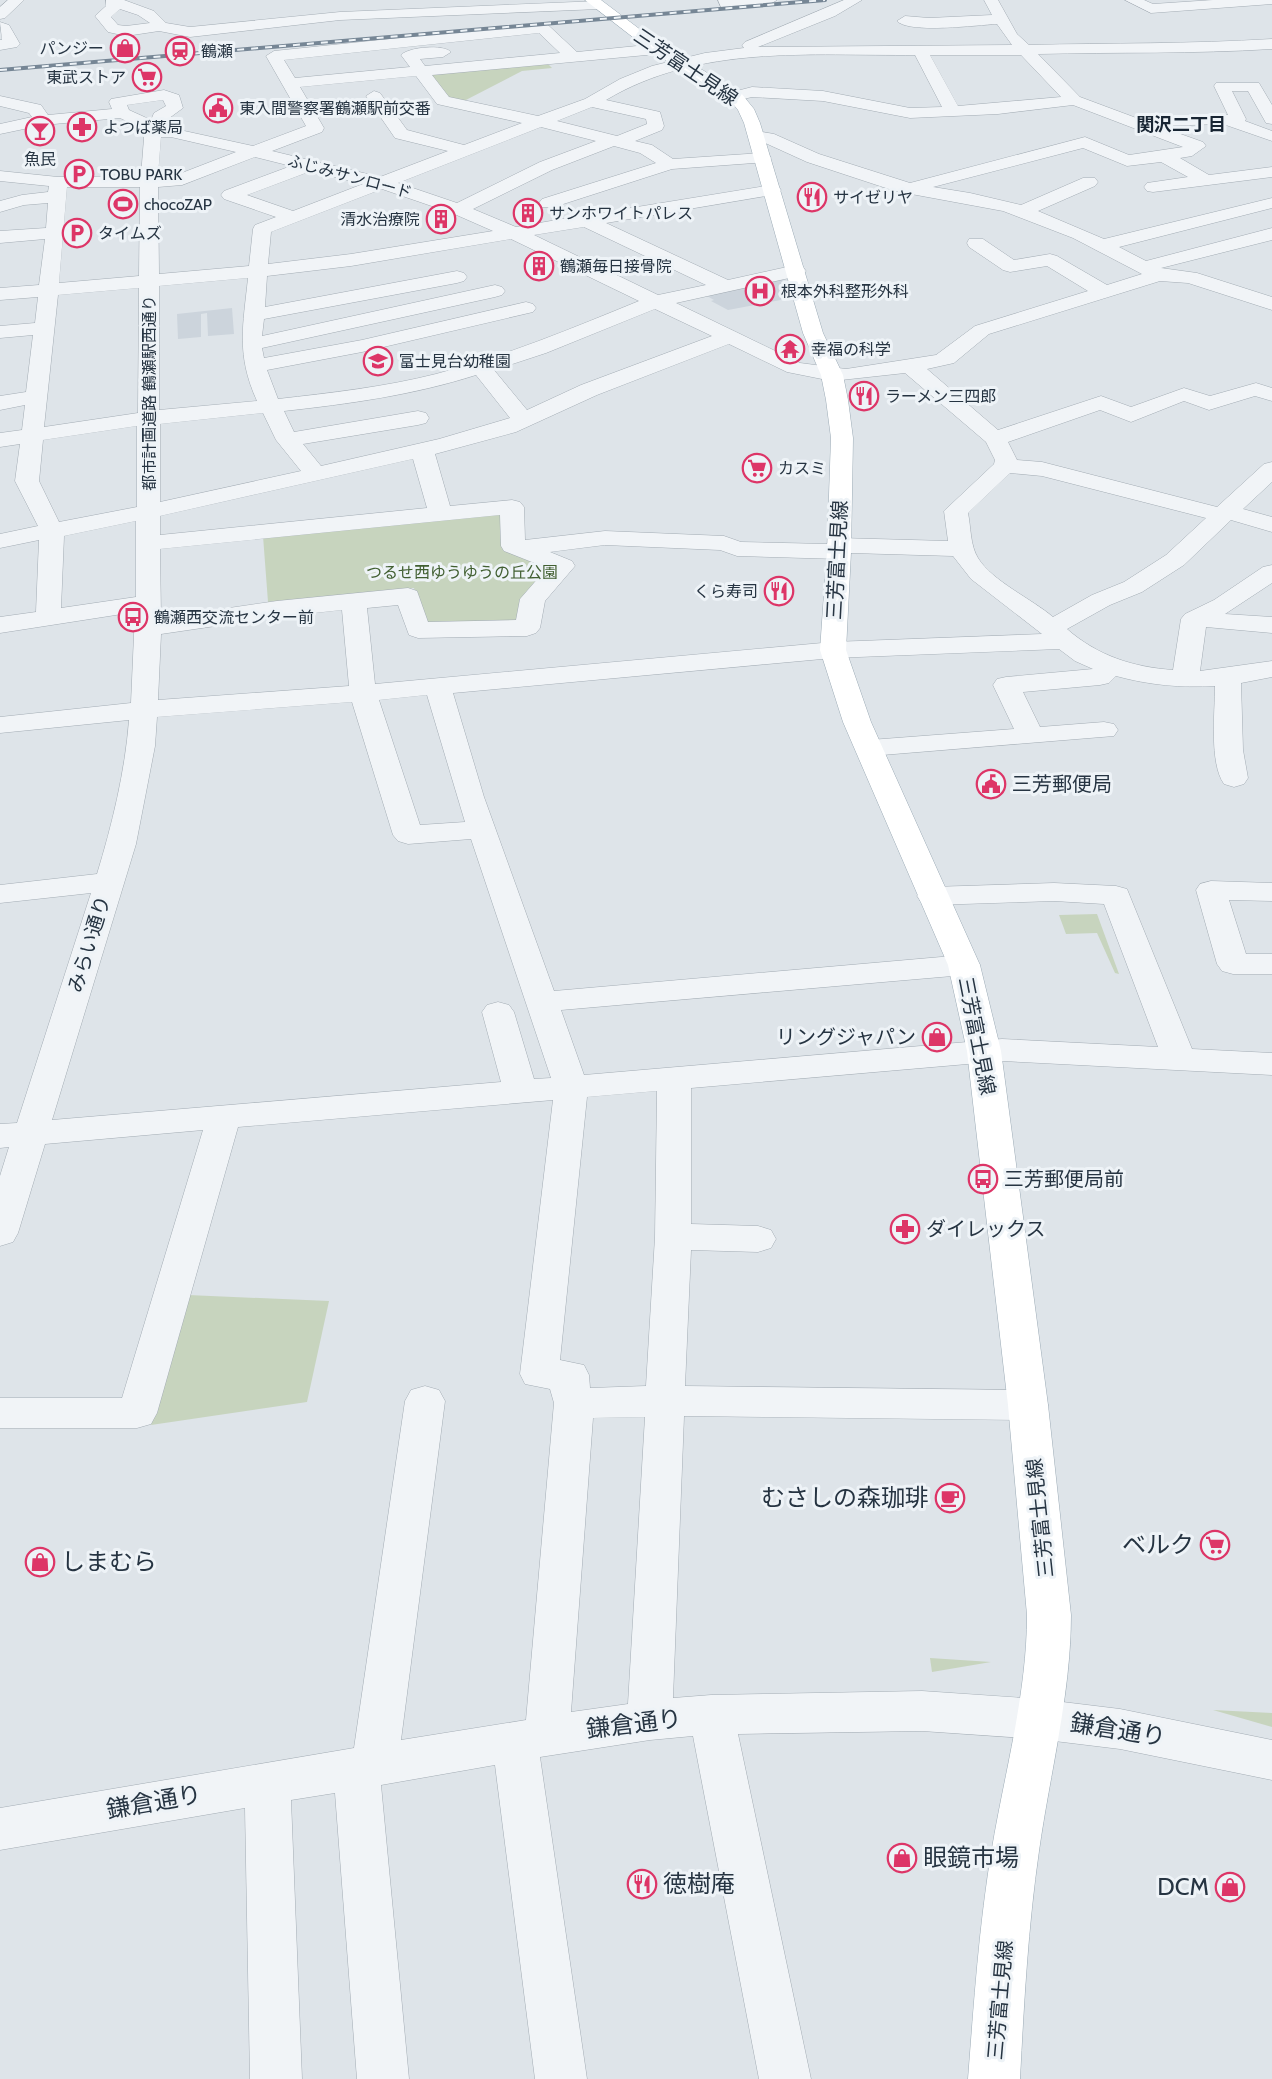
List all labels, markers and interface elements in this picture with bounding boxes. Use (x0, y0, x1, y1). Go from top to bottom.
street label: 三芳富士見線 (630, 23, 742, 111)
shop icon: パンジー (109, 32, 141, 64)
station icon: 鶴瀬 (164, 35, 196, 67)
place label: パンジー (39, 39, 104, 58)
place label: 鶴瀬 (201, 42, 233, 61)
supermarket icon: 東武ストア (131, 61, 163, 93)
place label: 東武ストア (46, 68, 126, 87)
public building icon: 東入間警察署鶴瀬駅前交番 (202, 92, 234, 124)
place label: 東入間警察署鶴瀬駅前交番 (239, 99, 431, 118)
pharmacy icon: よつば薬局 (66, 111, 98, 143)
district label: 関沢二丁目 (1136, 114, 1226, 136)
bar icon: 魚民 (24, 115, 56, 147)
place label: よつば薬局 (103, 118, 183, 137)
place label: 魚民 (24, 150, 56, 169)
street label: ふじみサンロード (286, 151, 414, 202)
parking icon: TOBU PARK (63, 158, 95, 190)
place label: TOBU PARK (100, 165, 182, 184)
restaurant icon: サイゼリヤ (796, 181, 828, 213)
sports icon: chocoZAP (107, 188, 139, 220)
place label: サイゼリヤ (833, 188, 913, 207)
place label: chocoZAP (144, 195, 212, 214)
building icon: サンホワイトパレス (512, 197, 544, 229)
building icon: 清水治療院 (425, 203, 457, 235)
place label: サンホワイトパレス (549, 204, 693, 223)
place label: 清水治療院 (340, 210, 420, 229)
parking icon: タイムズ (61, 217, 93, 249)
place label: タイムズ (98, 224, 162, 243)
building icon: 鶴瀬毎日接骨院 (523, 250, 555, 282)
place label: 鶴瀬毎日接骨院 (560, 257, 672, 276)
hospital icon: 根本外科整形外科 (744, 275, 776, 307)
place label: 根本外科整形外科 (781, 282, 909, 301)
street label: 都市計画道路 鶴瀬駅西通り (140, 295, 159, 491)
temple icon: 幸福の科学 (774, 333, 806, 365)
place label: 幸福の科学 (811, 340, 891, 359)
school or university icon: 富士見台幼稚園 (362, 345, 394, 377)
place label: 富士見台幼稚園 (399, 352, 511, 371)
restaurant icon: ラーメン三四郎 (848, 380, 880, 412)
place label: ラーメン三四郎 (885, 387, 996, 406)
supermarket icon: カスミ (741, 452, 773, 484)
place label: カスミ (778, 459, 826, 478)
street label: 三芳富士見線 (822, 499, 852, 621)
park label: つるせ西ゆうゆうの丘公園 (366, 563, 558, 582)
restaurant icon: くら寿司 (763, 575, 795, 607)
place label: くら寿司 (694, 582, 758, 601)
bus stop icon: 鶴瀬西交流センター前 (117, 601, 149, 633)
place label: 鶴瀬西交流センター前 (154, 608, 314, 627)
public building icon: 三芳郵便局 (975, 768, 1007, 800)
place label: 三芳郵便局 (1012, 772, 1112, 796)
street label: みらい通り (63, 893, 115, 995)
street label: 三芳富士見線 (954, 975, 1000, 1097)
shop icon: リングジャパン (921, 1021, 953, 1053)
place label: リングジャパン (776, 1025, 916, 1049)
bus stop icon: 三芳郵便局前 (967, 1163, 999, 1195)
place label: 三芳郵便局前 (1004, 1167, 1124, 1191)
pharmacy icon: ダイレックス (889, 1213, 921, 1245)
place label: ダイレックス (926, 1217, 1045, 1241)
street label: 三芳富士見線 (1022, 1457, 1058, 1579)
cafe icon: むさしの森珈琲 (934, 1482, 966, 1514)
place label: むさしの森珈琲 (761, 1483, 929, 1512)
supermarket icon: ベルク (1199, 1529, 1231, 1561)
place label: ベルク (1122, 1530, 1194, 1559)
shop icon: しまむら (24, 1546, 56, 1578)
place label: しまむら (61, 1547, 157, 1576)
street label: 鎌倉通り (585, 1703, 683, 1744)
street label: 鎌倉通り (1068, 1708, 1168, 1751)
street label: 鎌倉通り (104, 1779, 204, 1824)
shop icon: 眼鏡市場 (886, 1842, 918, 1874)
place label: 眼鏡市場 (923, 1843, 1019, 1872)
restaurant icon: 徳樹庵 (626, 1868, 658, 1900)
place label: 徳樹庵 (663, 1869, 735, 1898)
shop icon: DCM (1214, 1871, 1246, 1903)
place label: DCM (1157, 1872, 1209, 1901)
street label: 三芳富士見線 (983, 1939, 1017, 2061)

